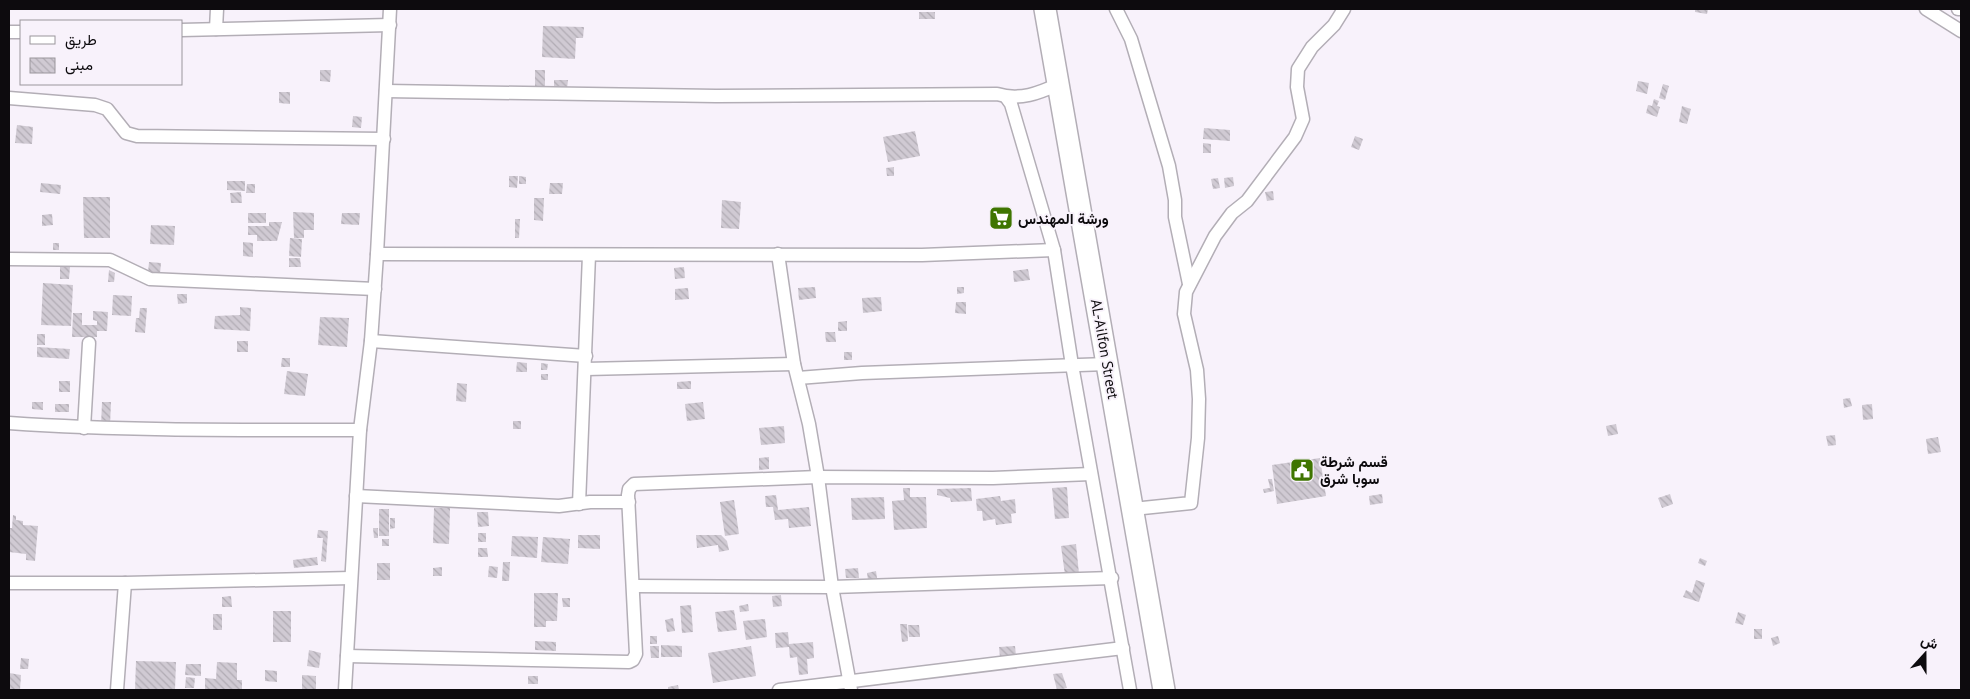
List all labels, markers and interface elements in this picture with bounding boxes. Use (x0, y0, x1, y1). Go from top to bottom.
legend (20, 20, 182, 85)
text: طريق (65, 30, 97, 50)
text: مبنى (65, 55, 93, 75)
supermarket icon: ورشة المهندس (988, 205, 1014, 231)
place label: ورشة المهندس (1018, 209, 1109, 228)
street label: AL-Ailfon Street (1087, 298, 1123, 400)
place label: قسم شرطة سوبا شرق (1320, 452, 1388, 488)
public building icon: قسم شرطة سوبا شرق (1289, 457, 1315, 483)
north arrow (1900, 629, 1950, 679)
text: ش (1919, 630, 1941, 653)

